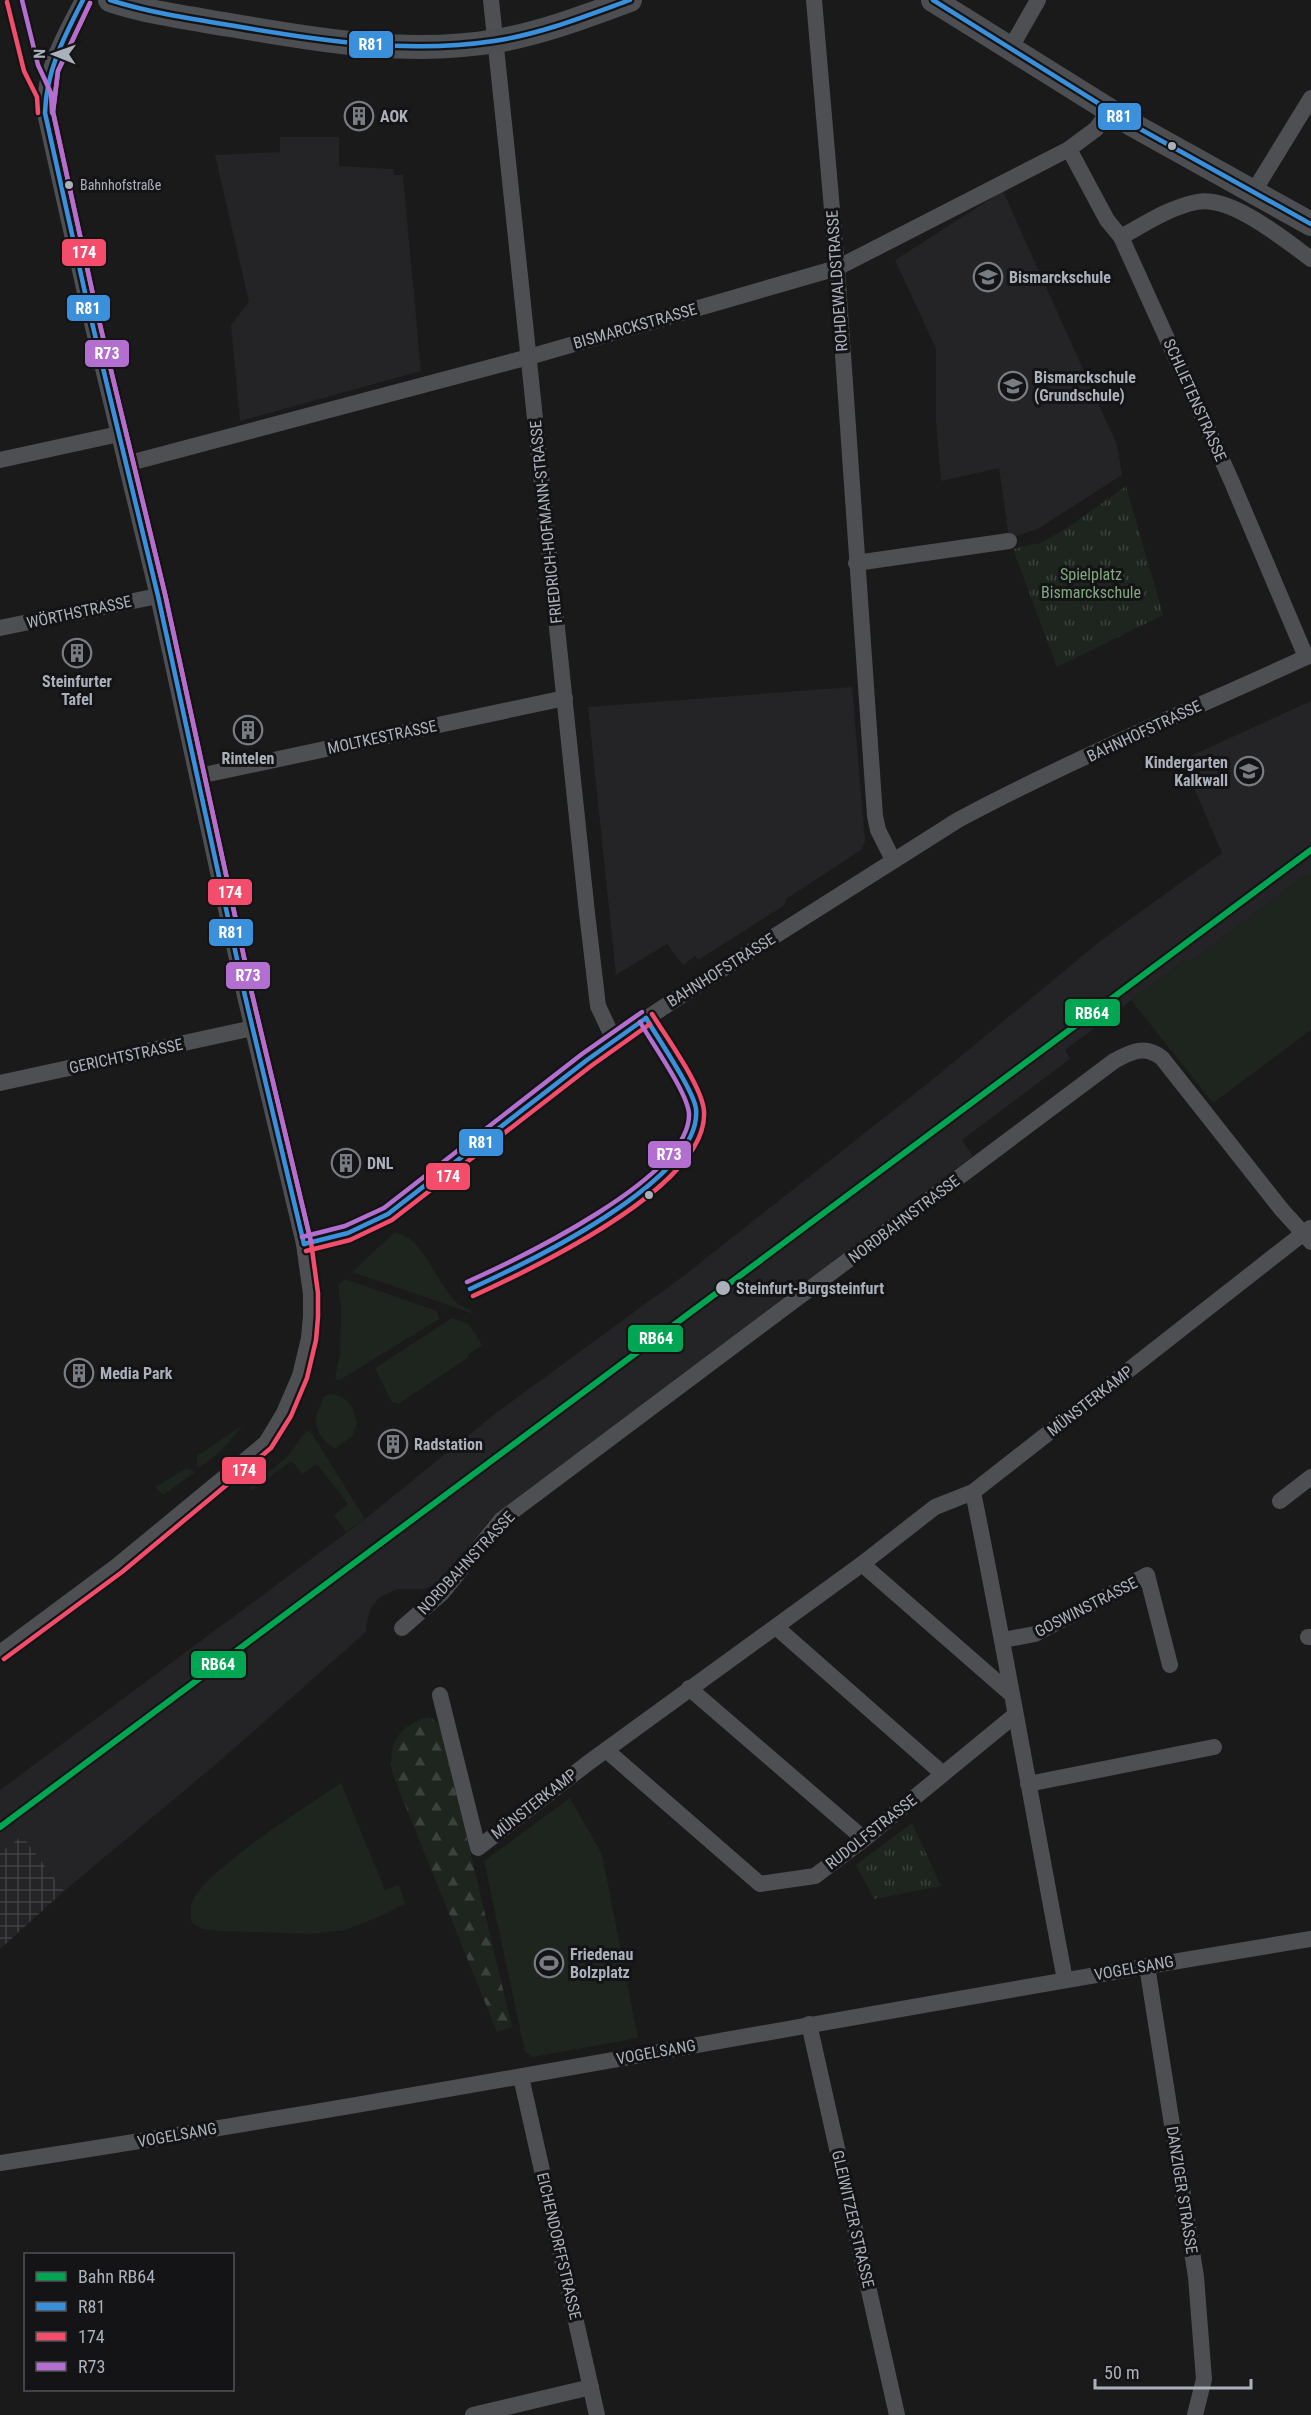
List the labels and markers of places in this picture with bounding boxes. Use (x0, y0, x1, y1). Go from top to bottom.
building icon: AOK (343, 100, 375, 132)
place label: AOK (380, 107, 408, 126)
unlabelled marker (1166, 140, 1178, 152)
place label: Bahnhofstraße (80, 177, 162, 193)
marker: Bahnhofstraße (63, 179, 75, 191)
school or university icon: Bismarckschule (972, 261, 1004, 293)
place label: Bismarckschule (1009, 268, 1111, 287)
place label: Bismarckschule (Grundschule) (1034, 368, 1136, 405)
school or university icon: Bismarckschule (Grundschule) (997, 370, 1029, 402)
building icon: Steinfurter Tafel (61, 637, 93, 669)
place label: Steinfurter Tafel (42, 672, 112, 709)
building icon: Rintelen (232, 714, 264, 746)
place label: Rintelen (222, 749, 275, 768)
place label: Kindergarten Kalkwall (1145, 753, 1228, 790)
school or university icon: Kindergarten Kalkwall (1233, 755, 1265, 787)
building icon: DNL (330, 1147, 362, 1179)
place label: DNL (367, 1154, 394, 1173)
unlabelled marker (643, 1189, 655, 1201)
marker: Steinfurt-Burgsteinfurt (714, 1279, 732, 1297)
place label: Steinfurt-Burgsteinfurt (736, 1279, 884, 1298)
building icon: Media Park (63, 1357, 95, 1389)
place label: Media Park (100, 1364, 173, 1383)
building icon: Radstation (377, 1428, 409, 1460)
place label: Radstation (414, 1435, 483, 1454)
place label: Friedenau Bolzplatz (570, 1945, 633, 1982)
sports icon: Friedenau Bolzplatz (533, 1947, 565, 1979)

